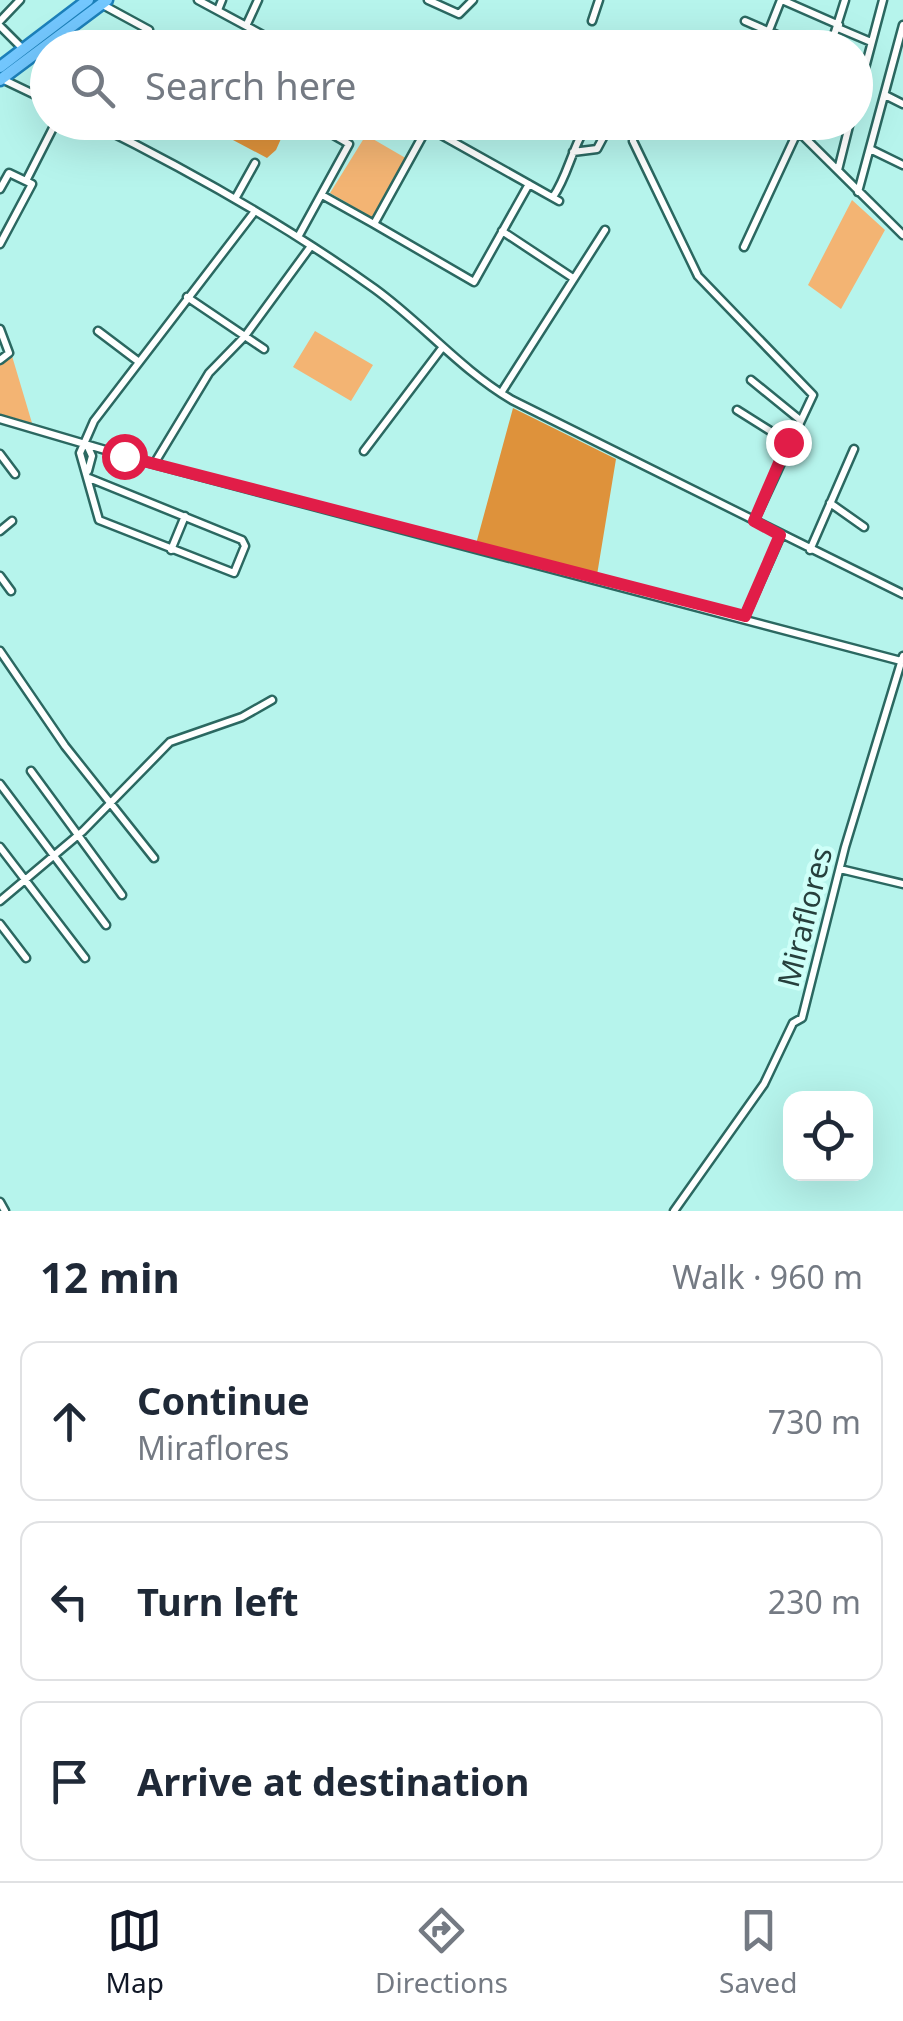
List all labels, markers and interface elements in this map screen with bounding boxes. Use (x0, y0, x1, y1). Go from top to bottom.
search box (30, 30, 873, 140)
icon: search (65, 58, 120, 113)
text: Search here (145, 59, 356, 111)
route end (766, 420, 812, 466)
route start (102, 434, 148, 480)
street label: Miraflores (767, 843, 841, 991)
map controls (783, 1091, 873, 1181)
button: locate (783, 1091, 873, 1181)
text: 12 min (40, 1248, 180, 1305)
text: Walk · 960 m (672, 1255, 863, 1298)
text: Continue (137, 1374, 310, 1426)
icon: ahead (42, 1394, 97, 1449)
text: 730 m (768, 1400, 861, 1443)
text: Miraflores (137, 1426, 289, 1469)
icon: left (42, 1574, 97, 1629)
text: Turn left (137, 1575, 299, 1627)
text: 230 m (768, 1580, 861, 1623)
icon: arrive (42, 1754, 97, 1809)
text: Arrive at destination (137, 1755, 529, 1807)
tab: Map (106, 1903, 164, 2001)
tab: Directions (375, 1903, 508, 2001)
tab: Saved (719, 1903, 797, 2001)

